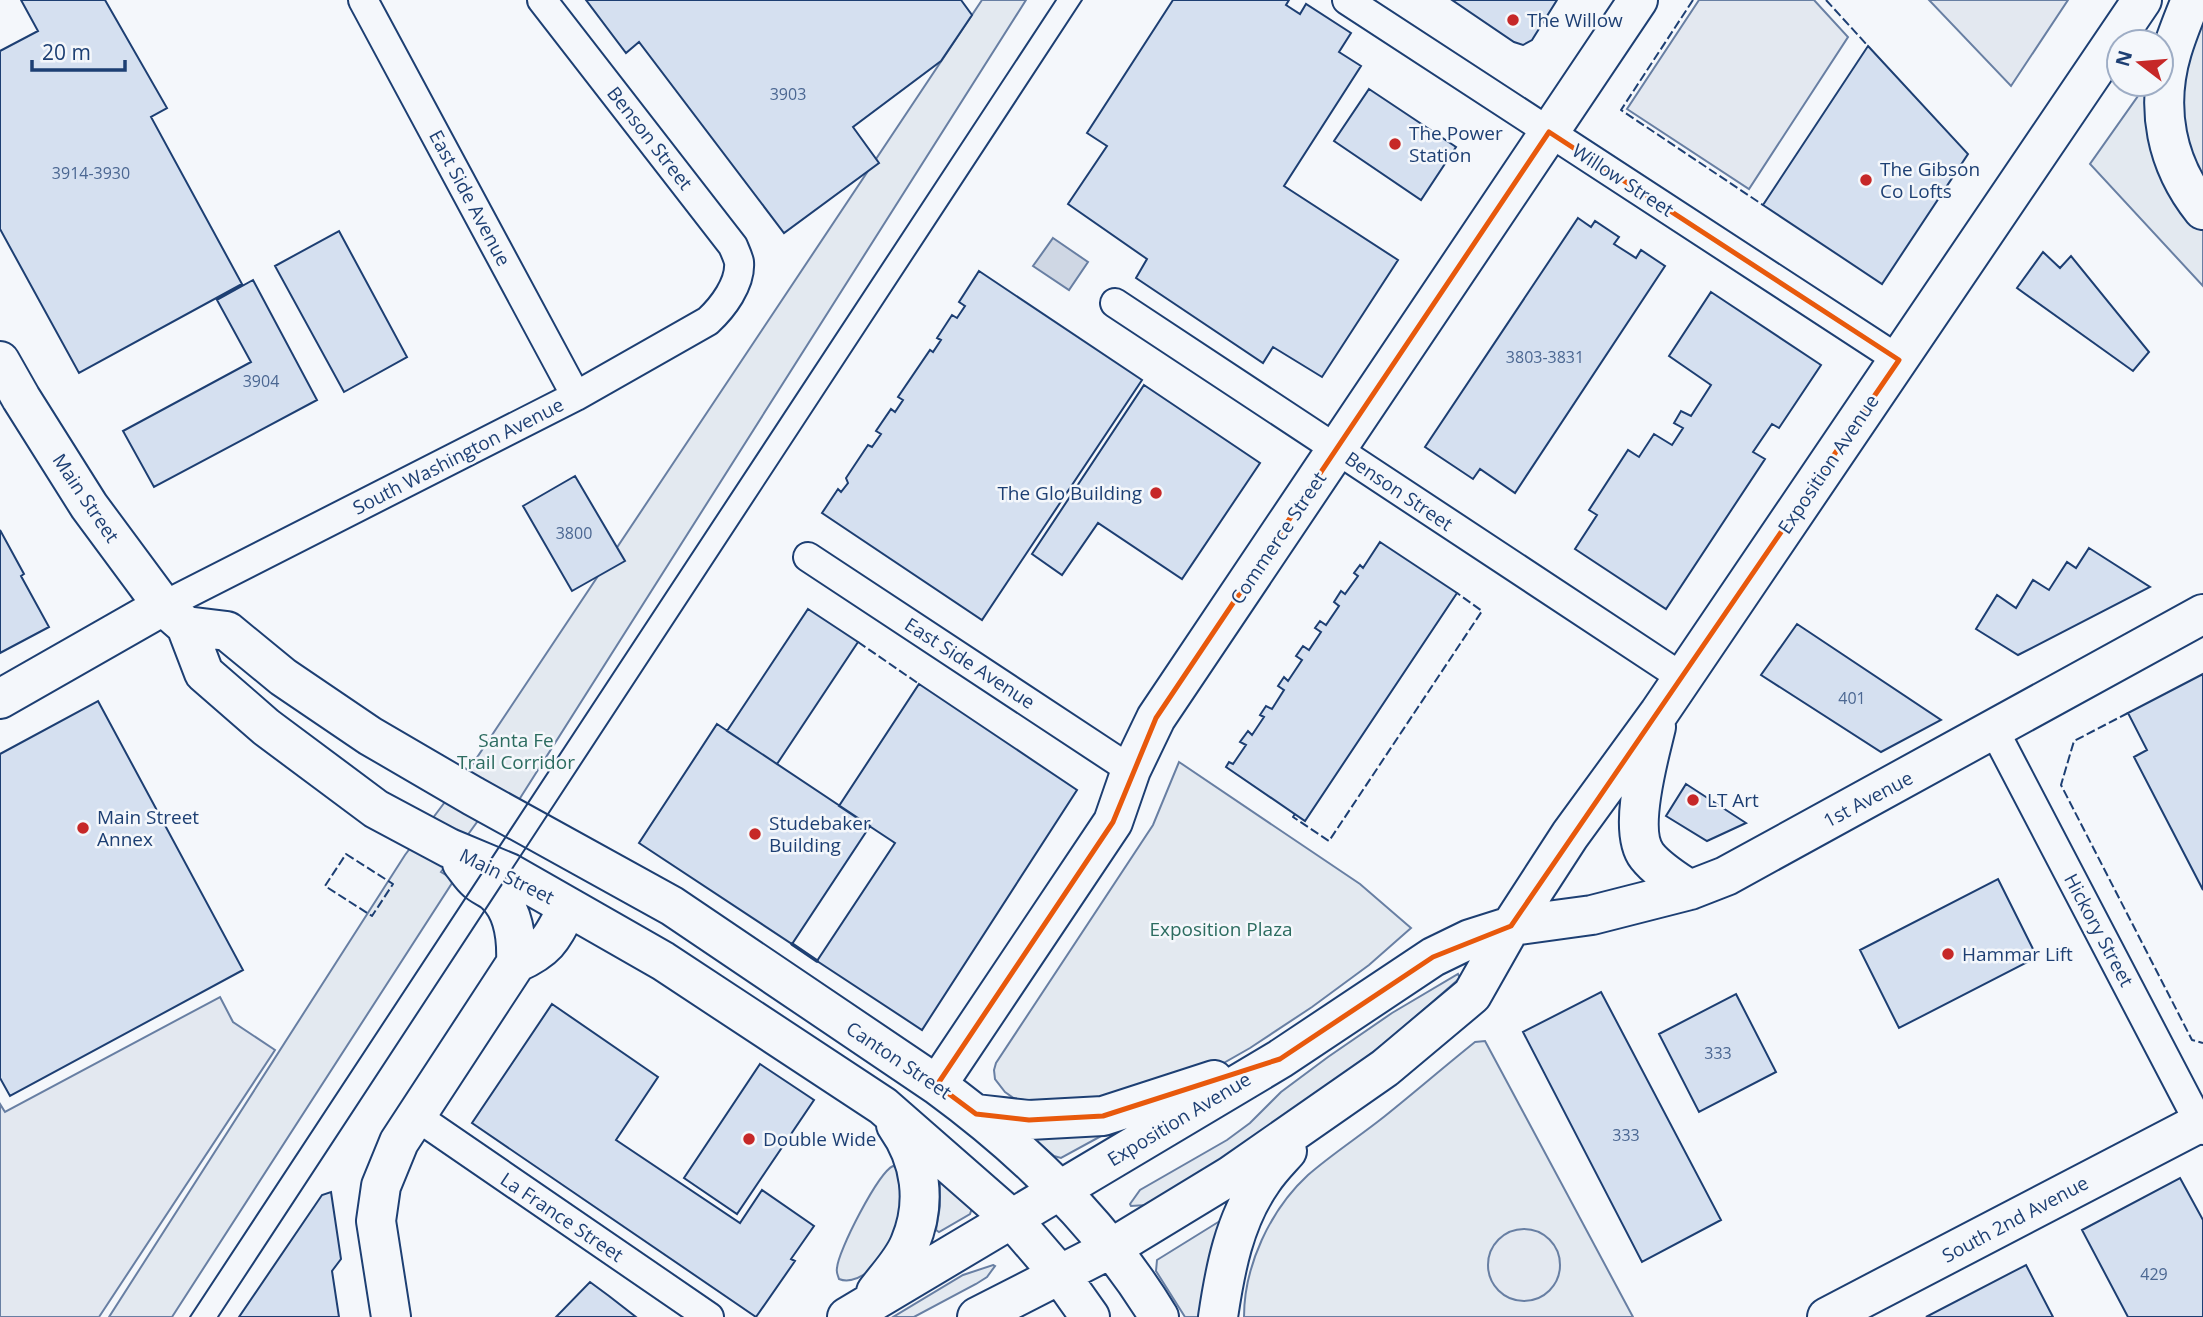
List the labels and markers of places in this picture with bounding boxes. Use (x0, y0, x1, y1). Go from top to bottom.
place label: The Willow (1527, 7, 1623, 33)
marker: The Willow (1505, 12, 1521, 28)
place label: The Power Station (1409, 120, 1503, 168)
marker: The Power Station (1387, 136, 1403, 152)
place label: The Gibson Co Lofts (1880, 156, 1980, 204)
marker: The Gibson Co Lofts (1858, 172, 1874, 188)
place label: The Glo Building (997, 480, 1142, 506)
marker: The Glo Building (1148, 485, 1164, 501)
place label: LT Art (1707, 787, 1759, 813)
marker: LT Art (1685, 792, 1701, 808)
place label: Main Street Annex (97, 804, 199, 852)
place label: Studebaker Building (769, 810, 871, 858)
marker: Main Street Annex (75, 820, 91, 836)
marker: Studebaker Building (747, 826, 763, 842)
place label: Hammar Lift (1962, 941, 2073, 967)
marker: Hammar Lift (1940, 946, 1956, 962)
place label: Double Wide (763, 1126, 877, 1152)
marker: Double Wide (741, 1131, 757, 1147)

